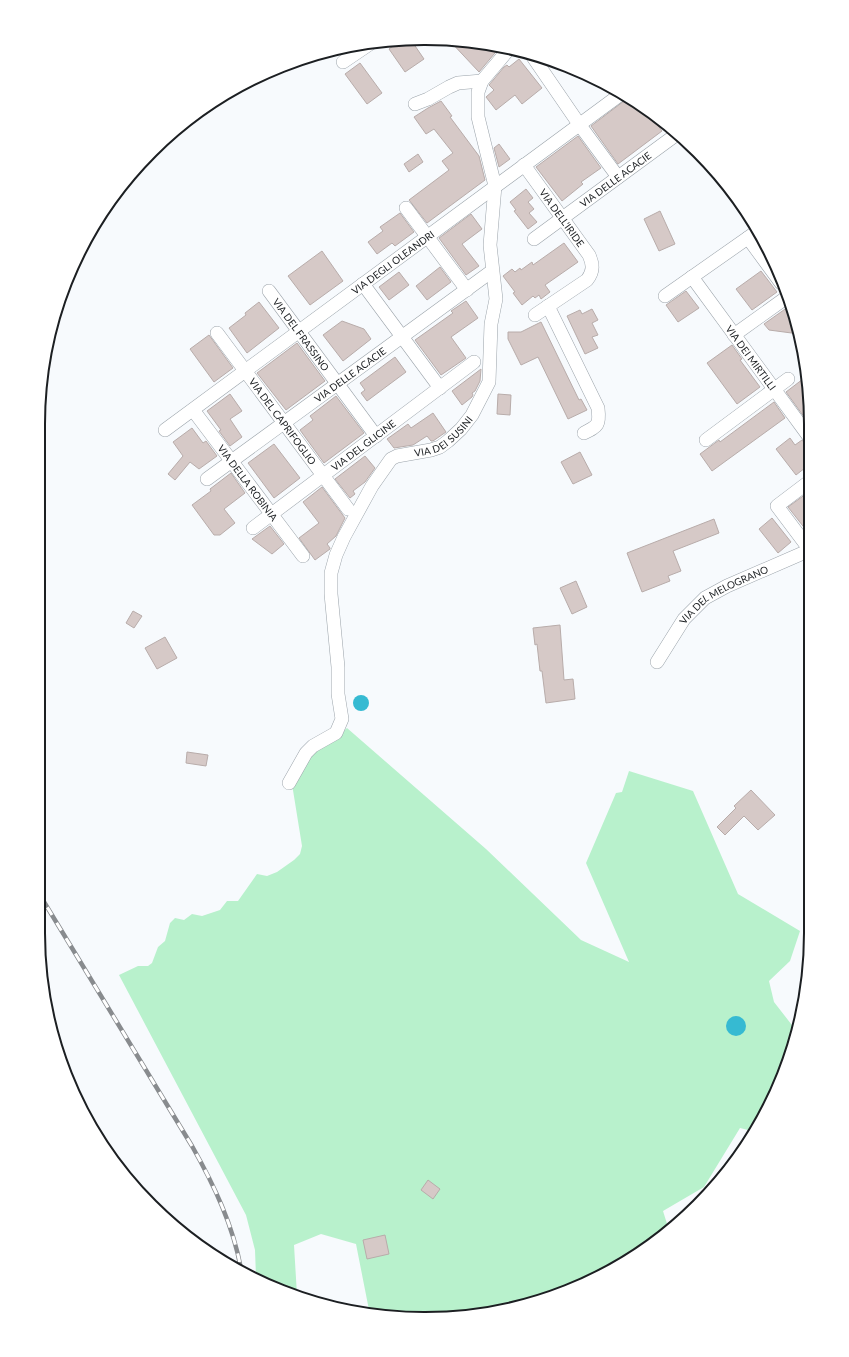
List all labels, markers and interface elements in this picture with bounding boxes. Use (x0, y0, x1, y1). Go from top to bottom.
street label: VIA DELLE ACACIE (577, 149, 654, 209)
street label: VIA DELL'IRIDE (537, 186, 587, 249)
street label: VIA DEGLI OLEANDRI (349, 228, 437, 297)
street label: VIA DEL FRASSINO (270, 296, 332, 373)
street label: VIA DEI MIRTILLI (723, 323, 779, 392)
street label: VIA DELLE ACACIE (312, 344, 388, 405)
street label: VIA DEL CAPRIFOGLIO (247, 376, 319, 467)
street label: VIA DEI SUSINI (413, 414, 475, 459)
street label: VIA DEL GLICINE (329, 417, 398, 473)
street label: VIA DELLA ROBINIA (215, 442, 280, 523)
street label: VIA DEL MELOGRANO (677, 563, 770, 626)

